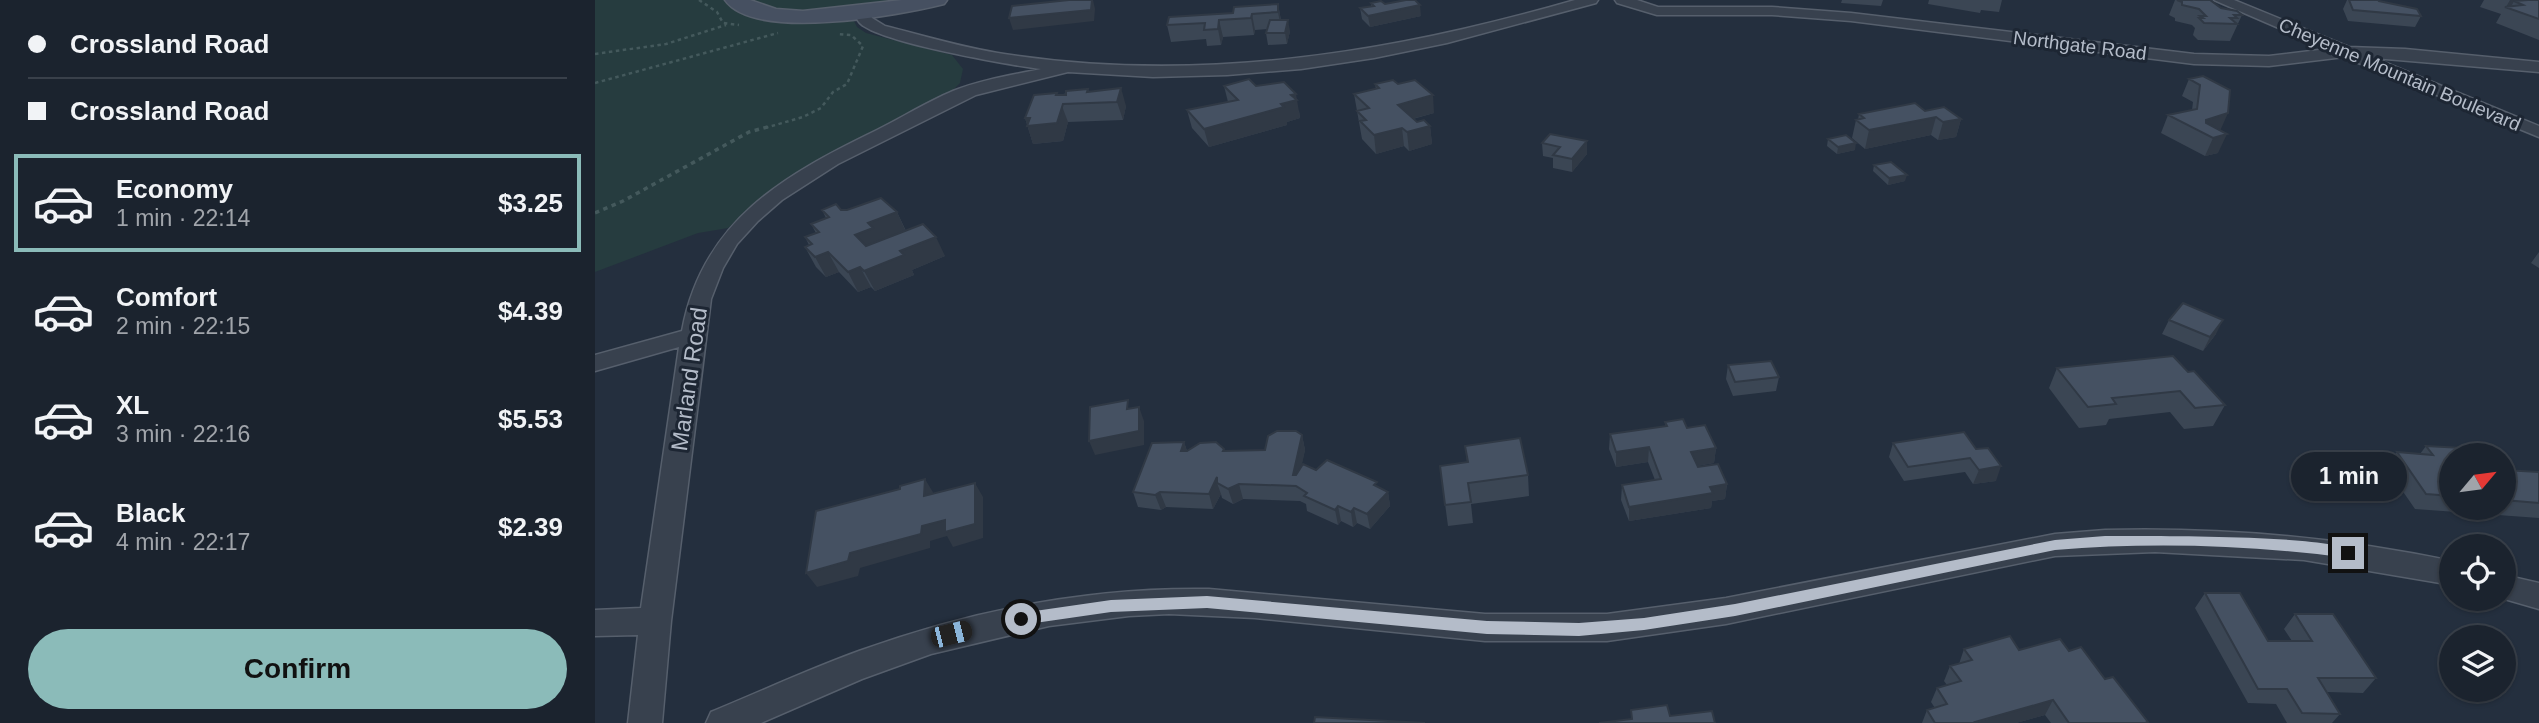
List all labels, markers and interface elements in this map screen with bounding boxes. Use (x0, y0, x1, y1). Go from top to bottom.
street label: Cheyenne Mountain Boulevard (2276, 14, 2524, 135)
street label: Northgate Road (2012, 27, 2148, 64)
text: Crossland Road (70, 29, 269, 59)
text: Crossland Road (70, 96, 269, 126)
icon: car (32, 172, 95, 235)
text: Economy (116, 174, 233, 204)
text: $3.25 (498, 188, 563, 218)
text: 1 min · 22:14 (116, 205, 250, 231)
icon: car (32, 280, 95, 343)
text: Comfort (116, 282, 217, 312)
text: $4.39 (498, 296, 563, 326)
street label: Marland Road (666, 306, 712, 452)
text: 2 min · 22:15 (116, 313, 250, 339)
icon: car (32, 388, 95, 451)
text: XL (116, 390, 149, 420)
text: $5.53 (498, 404, 563, 434)
text: 3 min · 22:16 (116, 421, 250, 447)
north arrow (2439, 443, 2517, 520)
map controls (2439, 443, 2516, 702)
callout: 1 min (2290, 452, 2406, 500)
text: 1 min (2319, 463, 2379, 489)
icon: car (32, 496, 95, 559)
text: Black (116, 498, 185, 528)
text: $2.39 (498, 512, 563, 542)
text: 4 min · 22:17 (116, 529, 250, 555)
button: locate (2439, 534, 2516, 611)
route end (2332, 537, 2364, 569)
route start (1005, 603, 1037, 635)
car (929, 619, 974, 649)
button: layers (2439, 625, 2516, 702)
button: Confirm (28, 629, 567, 709)

